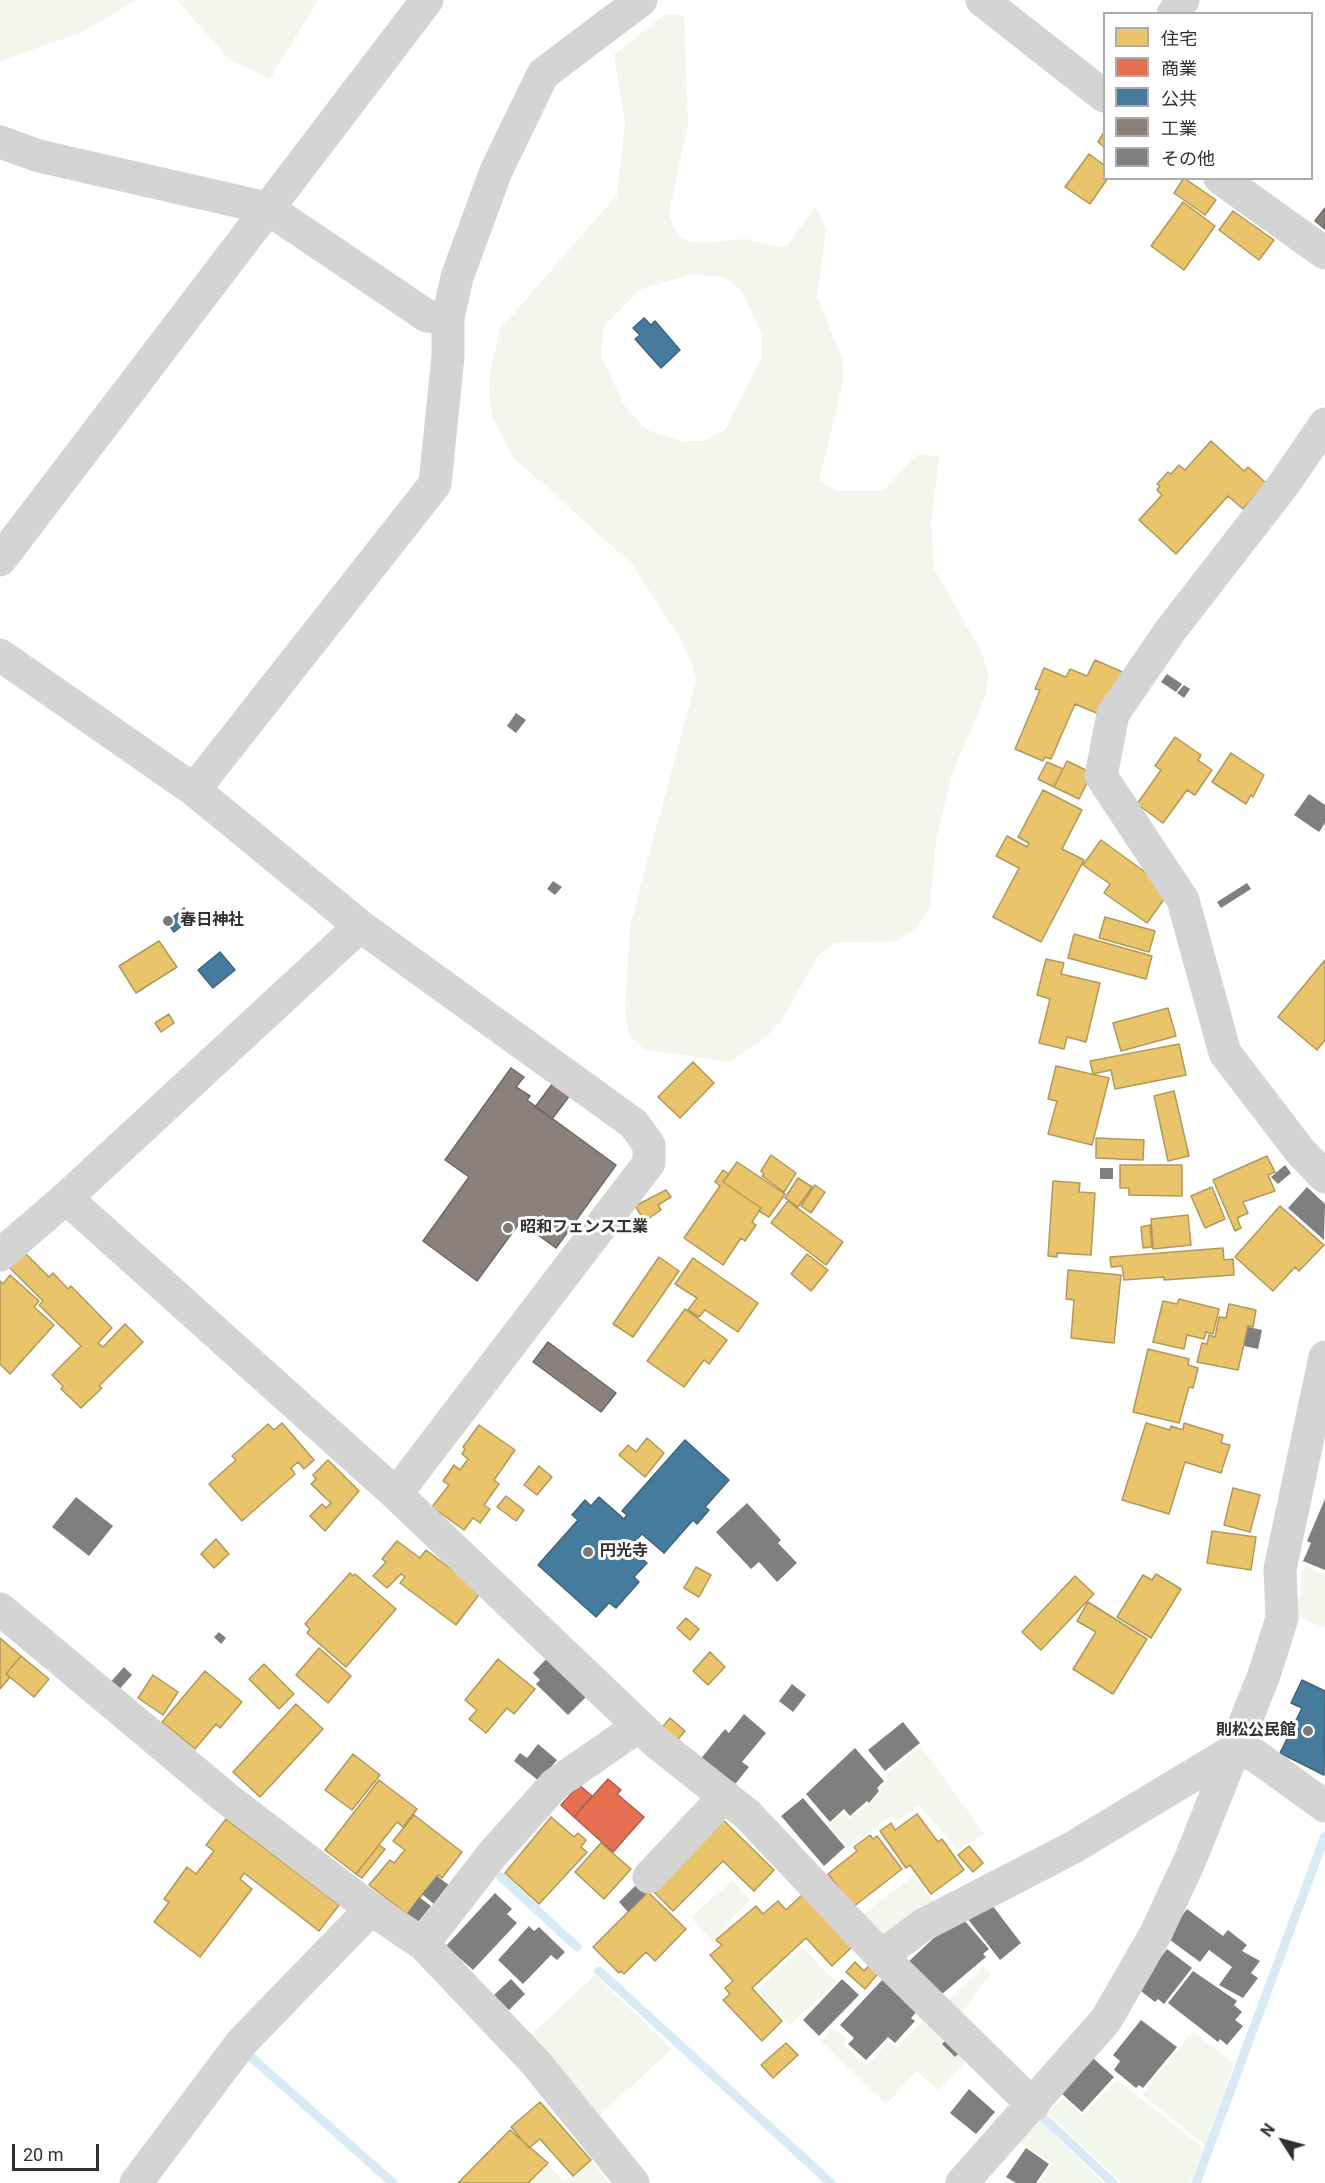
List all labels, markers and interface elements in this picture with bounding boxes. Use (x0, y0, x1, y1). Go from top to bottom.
legend (1103, 12, 1313, 180)
text: 住宅 (1161, 28, 1197, 49)
text: 商業 (1161, 58, 1197, 79)
text: 公共 (1161, 88, 1197, 109)
text: 工業 (1161, 118, 1197, 139)
text: その他 (1161, 148, 1215, 169)
place label: 春日神社 (180, 911, 244, 931)
marker: 春日神社 (161, 914, 175, 928)
place label: 昭和フェンス工業 (520, 1218, 648, 1238)
marker: 昭和フェンス工業 (501, 1221, 515, 1235)
place label: 円光寺 (600, 1542, 648, 1562)
marker: 円光寺 (581, 1545, 595, 1559)
place label: 則松公民館 (1216, 1721, 1296, 1741)
marker: 則松公民館 (1301, 1724, 1315, 1738)
north arrow (1253, 2111, 1313, 2171)
text: N (1257, 2120, 1279, 2140)
scale bar (15, 2132, 102, 2170)
text: 20 m (23, 2144, 63, 2165)

